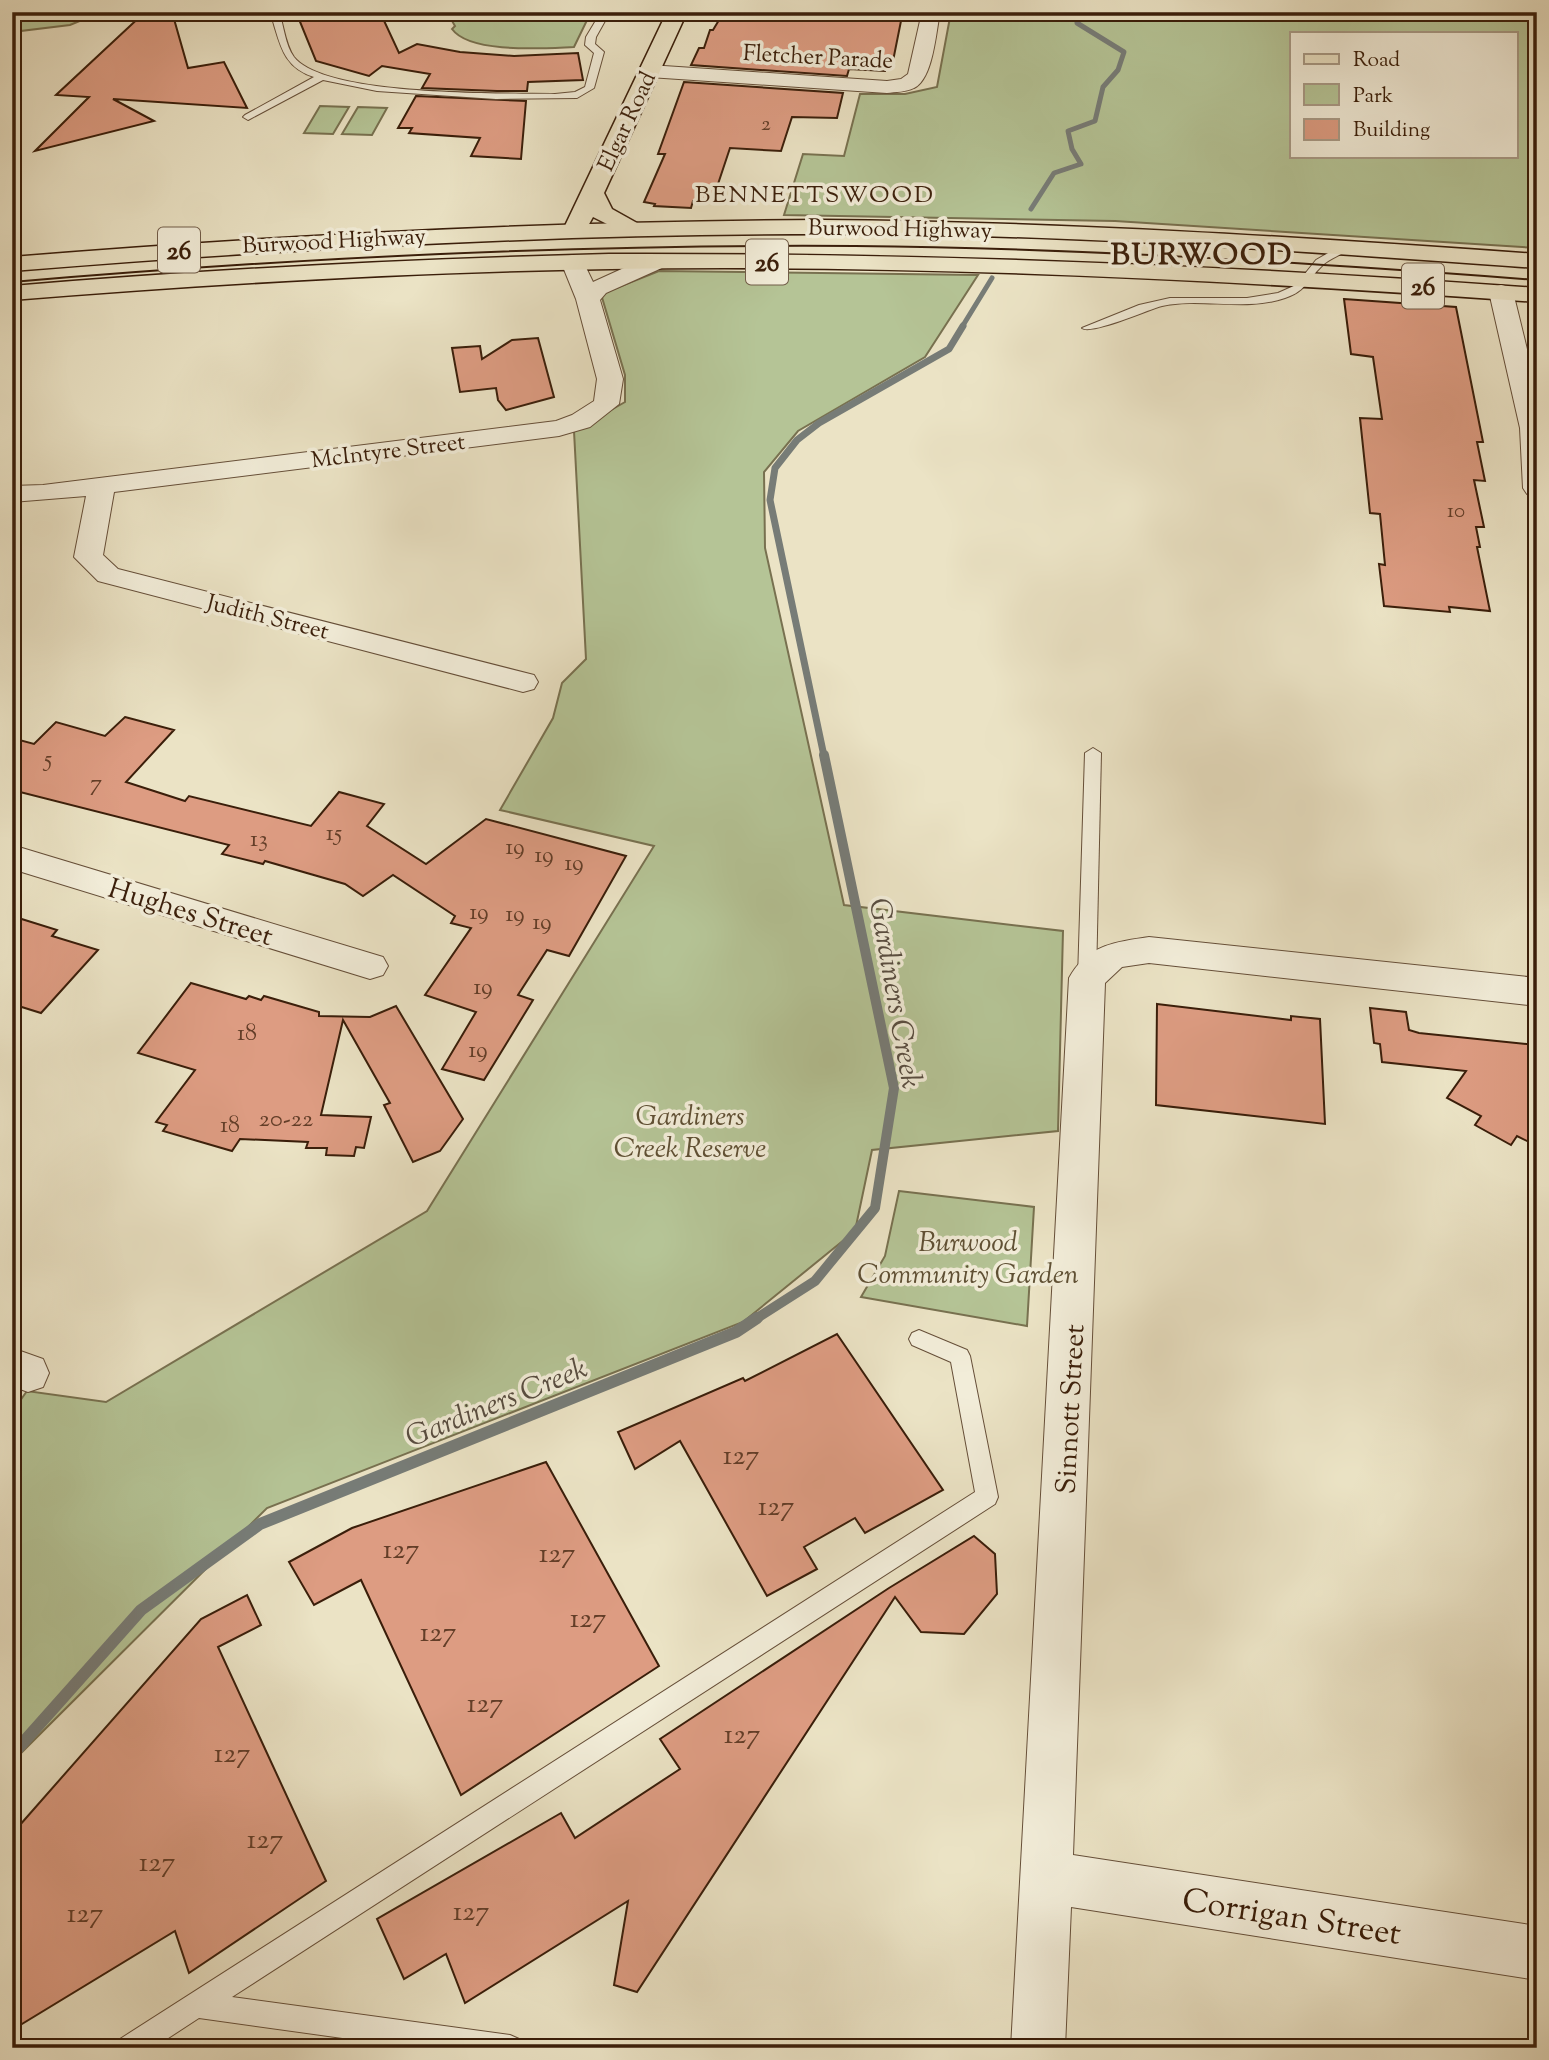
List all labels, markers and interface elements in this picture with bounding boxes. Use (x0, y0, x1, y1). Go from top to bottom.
legend (1290, 32, 1518, 158)
street label: Fletcher Parade (742, 38, 894, 79)
text: Road (1353, 46, 1400, 76)
street label: Elgar Road (591, 67, 666, 177)
text: Park (1353, 82, 1394, 112)
house number: 2 (761, 110, 771, 140)
text: Building (1353, 116, 1430, 146)
district label: BENNETTSWOOD (695, 179, 935, 213)
street label: Burwood Highway (808, 212, 993, 249)
street label: Burwood Highway (241, 221, 427, 264)
road number: 26 (158, 228, 200, 272)
district label: BURWOOD (1111, 235, 1293, 278)
road number: 26 (746, 240, 788, 284)
road number: 26 (1402, 264, 1444, 308)
street label: McIntyre Street (309, 427, 467, 478)
house number: 10 (1447, 497, 1465, 527)
street label: Judith Street (201, 587, 332, 650)
house number: 5 (42, 743, 52, 777)
house number: 7 (90, 767, 102, 801)
house number: 15 (326, 817, 342, 851)
house number: 13 (250, 823, 268, 857)
house number: 19 (505, 831, 525, 865)
house number: 19 (534, 839, 554, 873)
house number: 19 (564, 847, 584, 881)
street label: Hughes Street (103, 870, 278, 958)
water label: Gardiners Creek (856, 895, 931, 1092)
house number: 19 (469, 896, 489, 930)
house number: 19 (505, 898, 525, 932)
house number: 19 (532, 906, 552, 940)
house number: 19 (473, 971, 493, 1005)
house number: 18 (237, 1017, 257, 1051)
house number: 19 (468, 1034, 488, 1068)
park label: Gardiners Creek Reserve (614, 1098, 766, 1170)
house number: 20-22 (259, 1103, 313, 1137)
house number: 18 (220, 1109, 240, 1143)
park label: Burwood Community Garden (857, 1224, 1079, 1296)
street label: Sinnott Street (1048, 1323, 1096, 1495)
water label: Gardiners Creek (400, 1348, 594, 1460)
house number: 127 (723, 1437, 759, 1477)
house number: 127 (758, 1488, 794, 1528)
house number: 127 (383, 1531, 419, 1571)
house number: 127 (539, 1535, 575, 1575)
house number: 127 (570, 1600, 606, 1640)
house number: 127 (420, 1614, 456, 1654)
house number: 127 (467, 1685, 503, 1725)
house number: 127 (724, 1716, 760, 1756)
house number: 127 (214, 1735, 250, 1775)
house number: 127 (247, 1821, 283, 1861)
house number: 127 (139, 1844, 175, 1884)
street label: Corrigan Street (1179, 1878, 1404, 1960)
house number: 127 (453, 1893, 489, 1933)
house number: 127 (67, 1895, 103, 1935)

